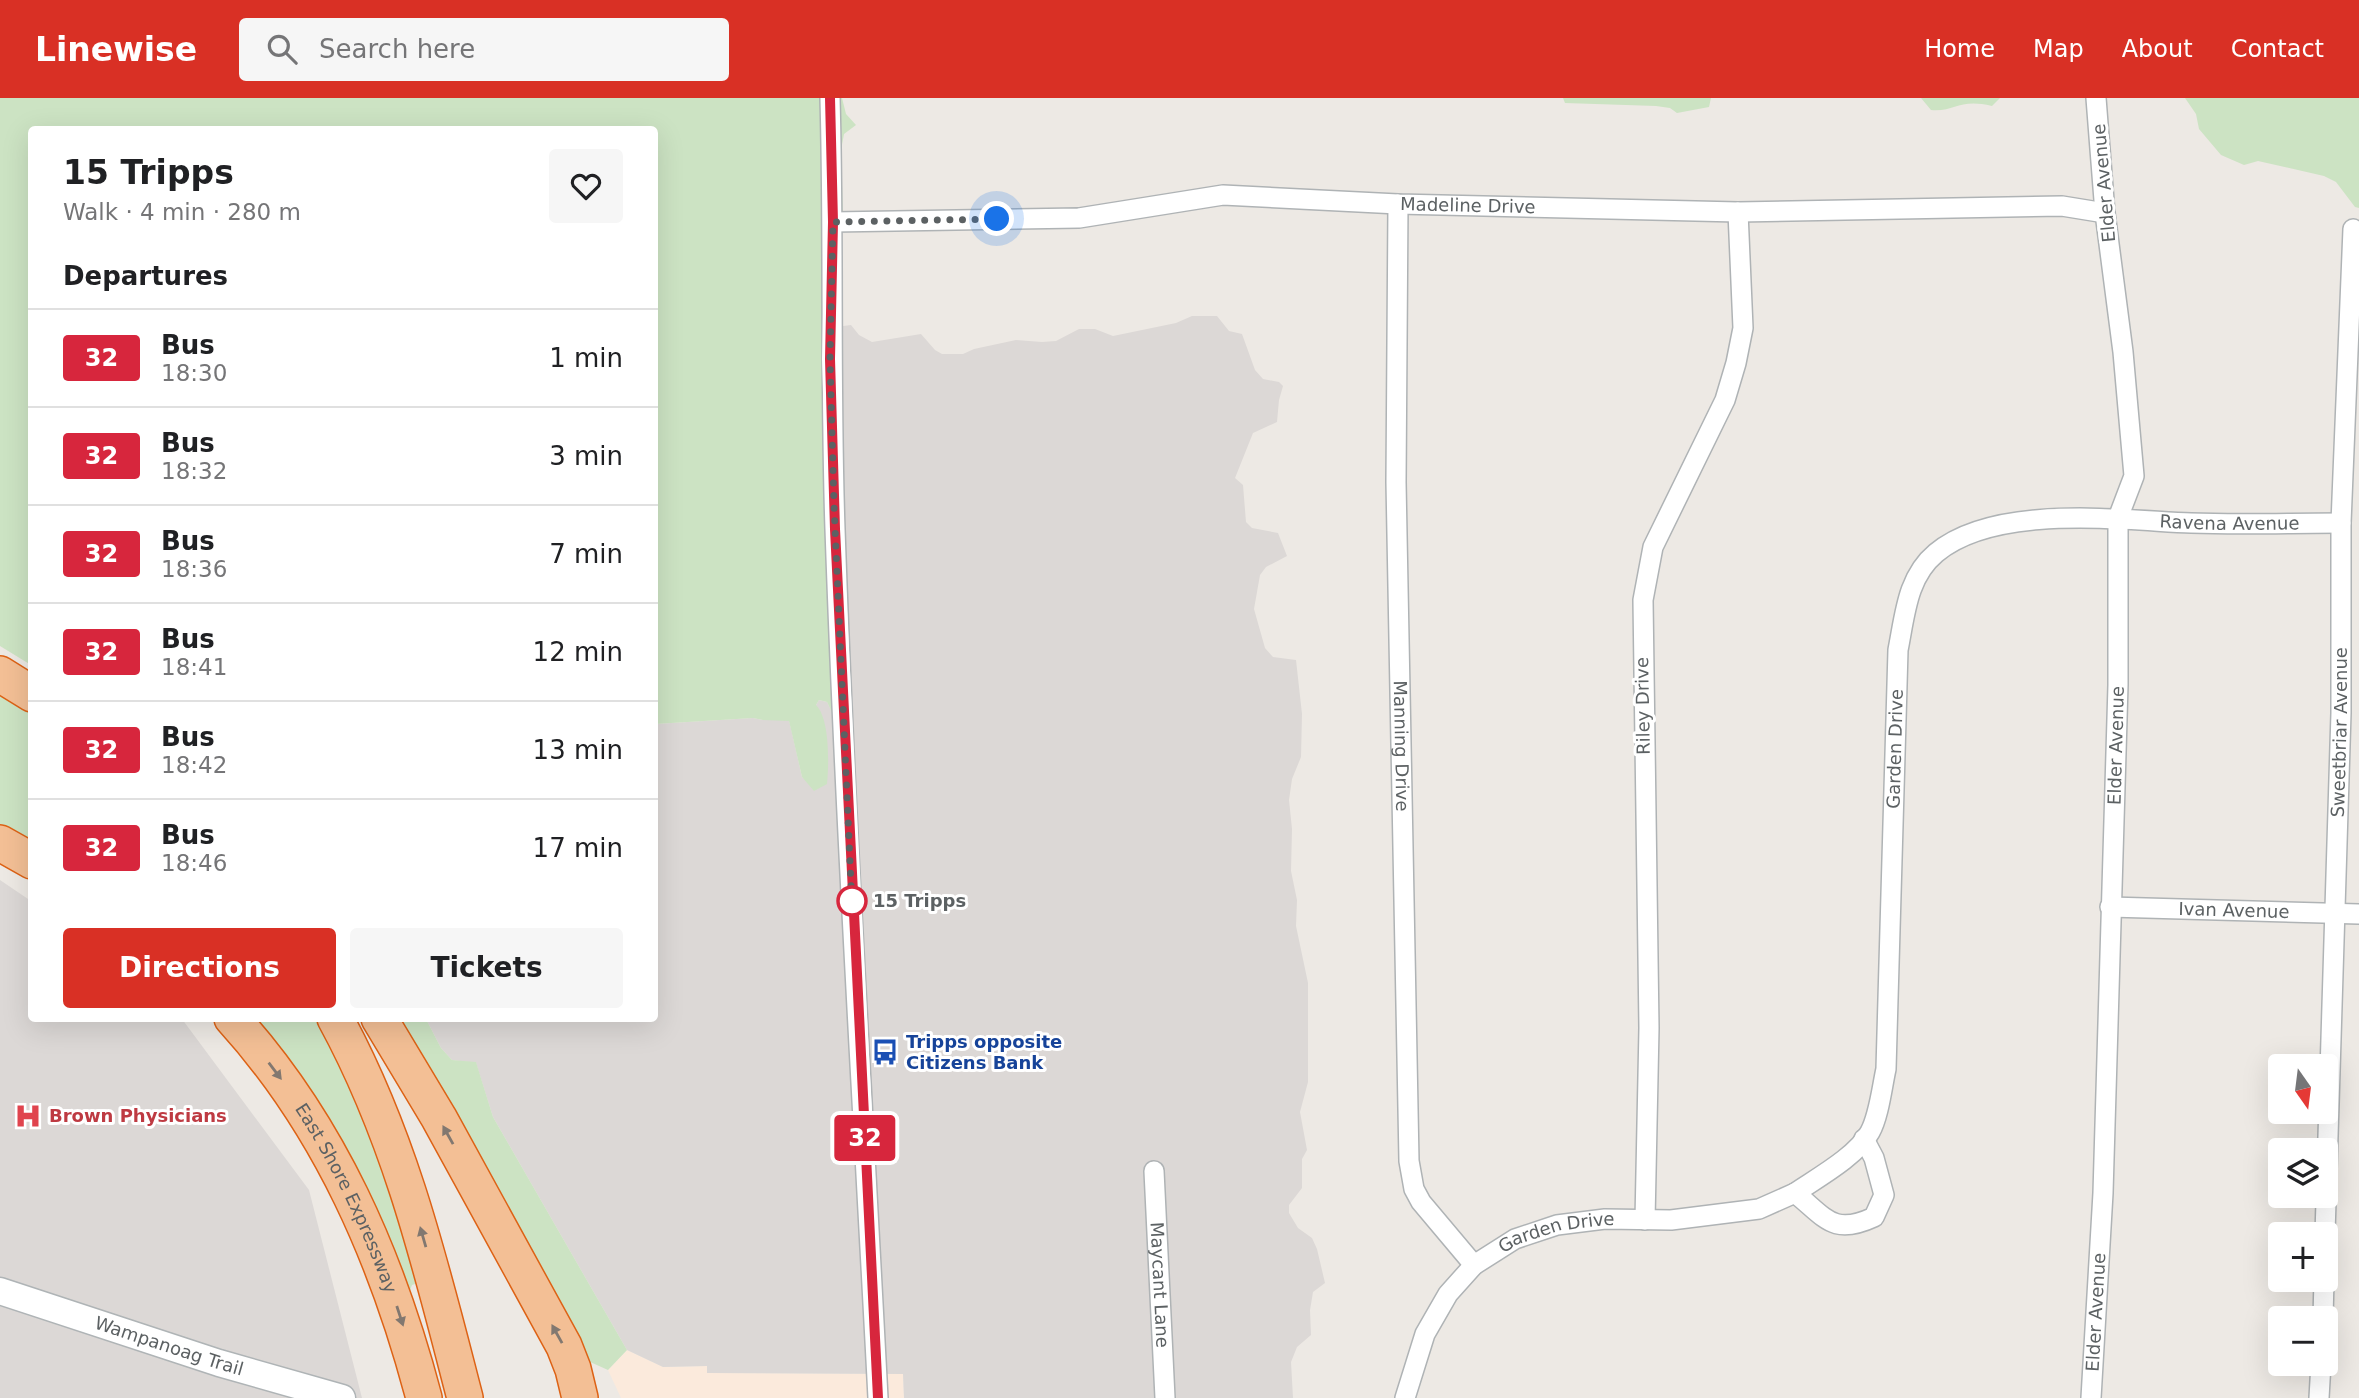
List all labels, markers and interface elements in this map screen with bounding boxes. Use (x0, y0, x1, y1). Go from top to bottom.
search box (239, 18, 729, 81)
text: Linewise (35, 30, 197, 69)
icon: search (263, 30, 301, 68)
text: Search here (319, 34, 475, 64)
text: Home (1924, 35, 1995, 63)
text: Map (2033, 35, 2084, 63)
text: About (2122, 35, 2193, 63)
text: Contact (2231, 35, 2324, 63)
street label: Elder Avenue (2088, 123, 2119, 243)
button: heart (549, 149, 623, 223)
text: 15 Tripps (63, 153, 234, 192)
street label: Madeline Drive (1400, 193, 1536, 217)
text: Walk · 4 min · 280 m (63, 199, 301, 225)
your location (979, 201, 1014, 236)
text: Departures (63, 261, 228, 291)
text: Bus (161, 330, 215, 360)
text: 1 min (549, 343, 623, 373)
text: 32 (85, 344, 118, 372)
text: 18:30 (161, 360, 227, 386)
text: Bus (161, 428, 215, 458)
text: 3 min (549, 441, 623, 471)
text: 32 (85, 442, 118, 470)
text: 18:32 (161, 458, 227, 484)
street label: Ravena Avenue (2159, 510, 2300, 534)
text: Bus (161, 526, 215, 556)
text: 7 min (549, 539, 623, 569)
text: 32 (85, 540, 118, 568)
text: 18:36 (161, 556, 227, 582)
text: Bus (161, 624, 215, 654)
text: 12 min (533, 637, 623, 667)
text: 32 (85, 638, 118, 666)
street label: Sweetbriar Avenue (2327, 647, 2351, 818)
text: 18:41 (161, 654, 227, 680)
street label: Riley Drive (1631, 657, 1654, 755)
street label: Manning Drive (1390, 680, 1413, 812)
street label: Elder Avenue (2103, 686, 2128, 805)
street label: Garden Drive (1882, 689, 1907, 809)
text: Bus (161, 722, 215, 752)
text: 13 min (533, 735, 623, 765)
text: 32 (85, 736, 118, 764)
text: 18:42 (161, 752, 227, 778)
text: Bus (161, 820, 215, 850)
text: 17 min (533, 833, 623, 863)
text: 32 (85, 834, 118, 862)
text: 18:46 (161, 850, 227, 876)
marker: 15 Tripps (837, 886, 867, 916)
place label: 15 Tripps (873, 890, 966, 911)
street label: Ivan Avenue (2178, 898, 2290, 922)
button: Directions (63, 928, 336, 1008)
button: Tickets (350, 928, 623, 1008)
place label: Tripps opposite Citizens Bank (906, 1031, 1062, 1073)
bus stop icon: Tripps opposite Citizens Bank (870, 1037, 900, 1067)
north arrow (2268, 1054, 2338, 1124)
map controls (2268, 1054, 2338, 1376)
one-way arrow (268, 1062, 282, 1080)
street label: East Shore Expressway (291, 1099, 402, 1296)
hospital icon: Brown Physicians (13, 1101, 43, 1131)
place label: Brown Physicians (49, 1105, 227, 1126)
line badge: 32 (834, 1115, 896, 1161)
text: 32 (848, 1124, 882, 1152)
one-way arrow (442, 1125, 454, 1144)
button: layers (2268, 1138, 2338, 1208)
street label: Garden Drive (1494, 1208, 1615, 1257)
street label: Maycant Lane (1146, 1221, 1174, 1348)
button: + (2268, 1222, 2338, 1292)
one-way arrow (417, 1227, 427, 1248)
street label: Elder Avenue (2082, 1252, 2109, 1372)
one-way arrow (395, 1306, 406, 1327)
button: − (2268, 1306, 2338, 1376)
street label: Wampanoag Trail (92, 1312, 246, 1379)
one-way arrow (551, 1324, 563, 1344)

